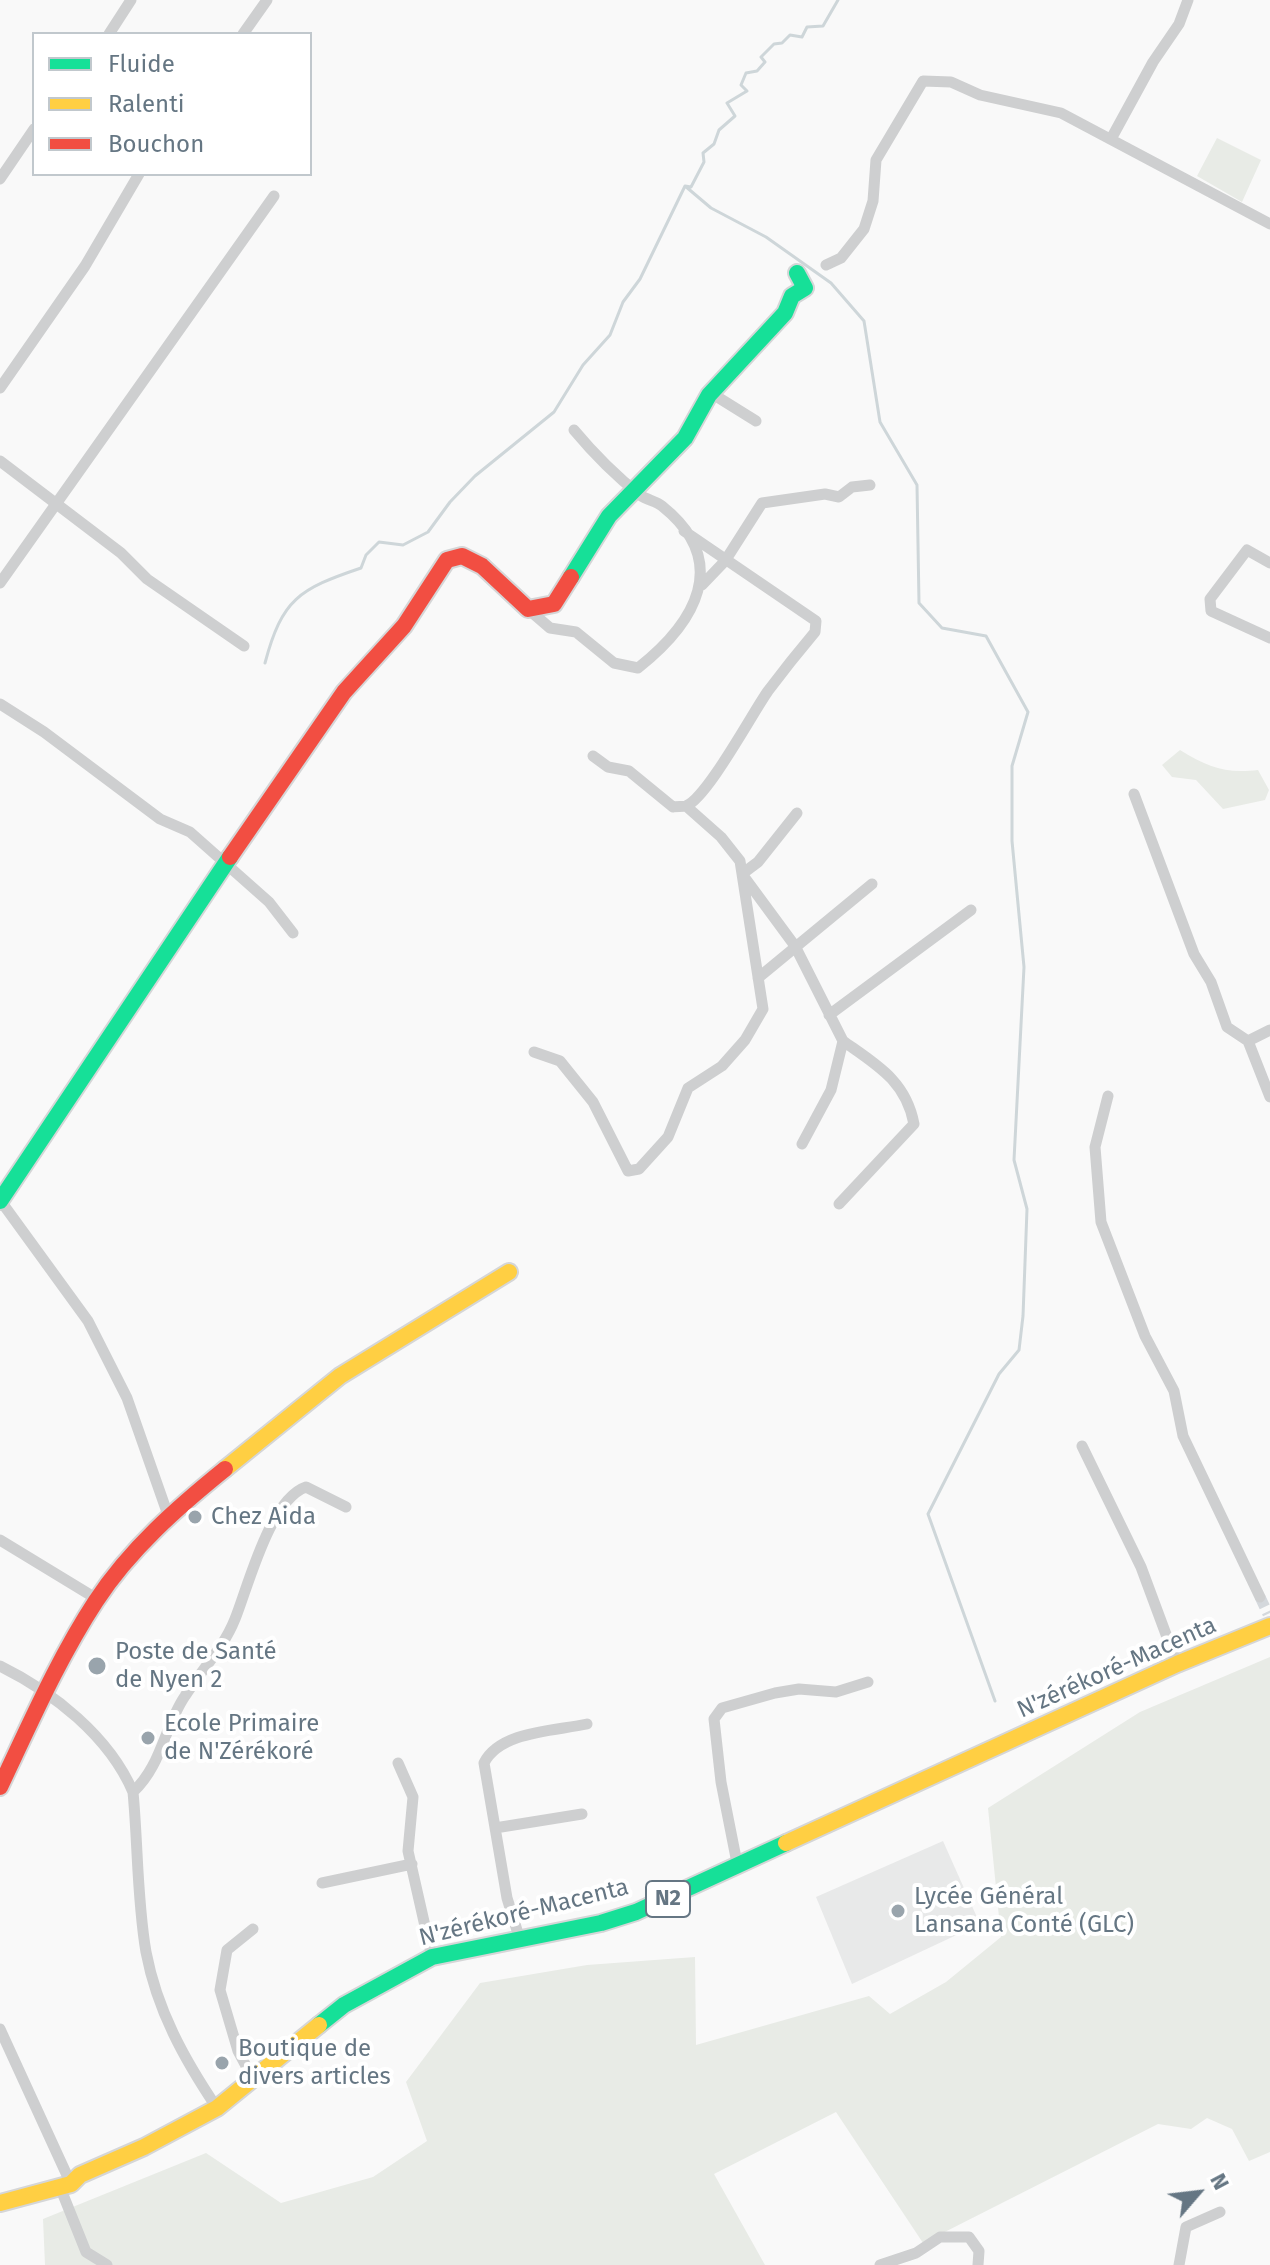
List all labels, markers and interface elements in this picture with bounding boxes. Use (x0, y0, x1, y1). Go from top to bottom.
legend (32, 32, 312, 176)
text: Fluide (108, 50, 175, 78)
text: Ralenti (108, 90, 185, 118)
text: Bouchon (108, 130, 204, 158)
place label: Chez Aida (211, 1503, 316, 1531)
marker: Chez Aida (186, 1508, 204, 1526)
street label: N'zérékoré-Macenta (1013, 1611, 1221, 1725)
place label: Poste de Santé de Nyen 2 (115, 1638, 277, 1694)
marker: Poste de Santé de Nyen 2 (86, 1655, 108, 1677)
place label: Ecole Primaire de N'Zérékoré (164, 1710, 319, 1766)
marker: Ecole Primaire de N'Zérékoré (139, 1729, 157, 1747)
street label: N'zérékoré-Macenta (416, 1873, 632, 1953)
road number: N2 (646, 1881, 690, 1917)
place label: Lycée Général Lansana Conté (GLC) (914, 1883, 1134, 1939)
marker: Lycée Général Lansana Conté (GLC) (889, 1902, 907, 1920)
place label: Boutique de divers articles (238, 2035, 391, 2091)
marker: Boutique de divers articles (213, 2054, 231, 2072)
north arrow (1158, 2153, 1238, 2233)
text: N (1204, 2169, 1235, 2194)

